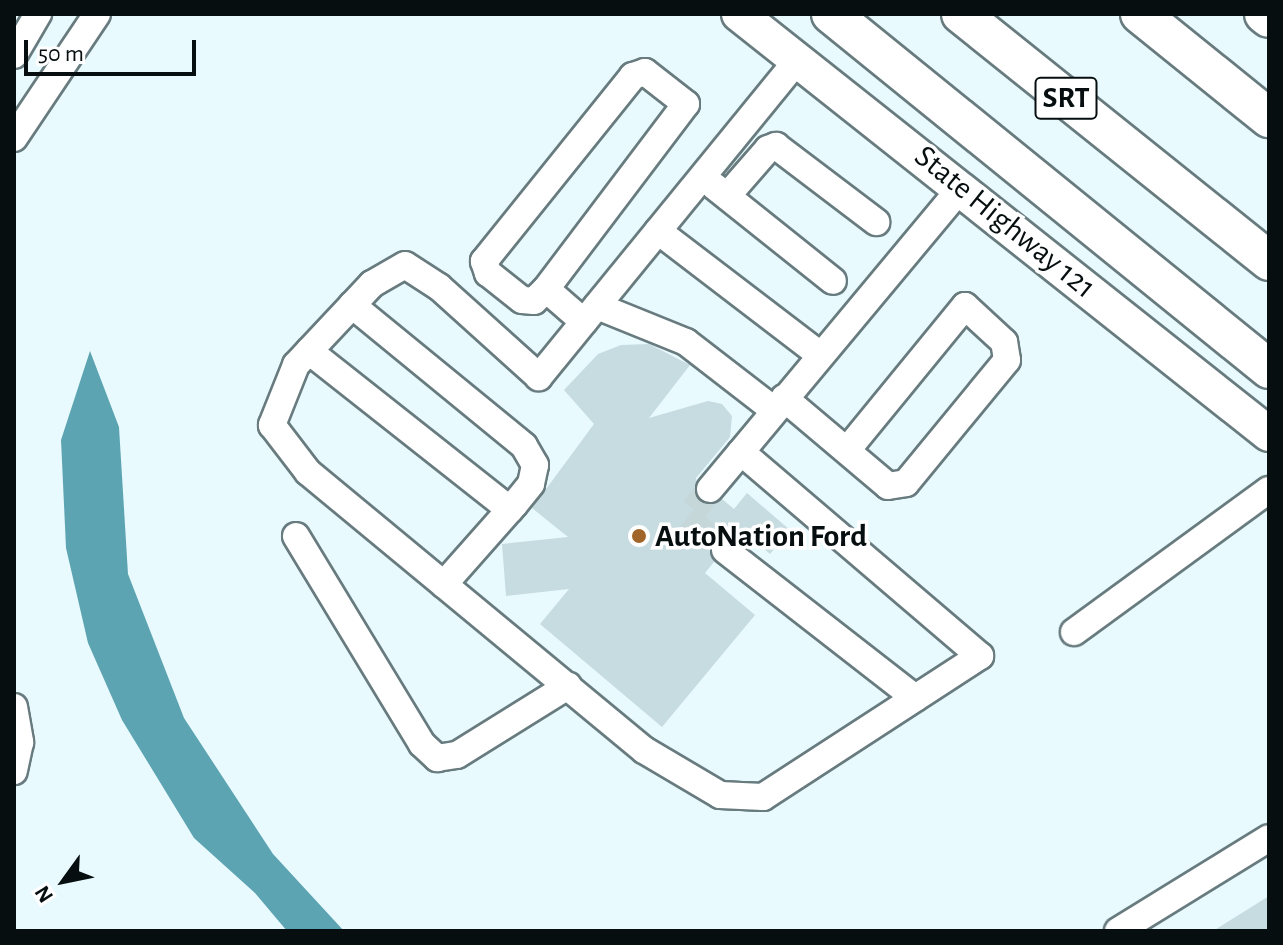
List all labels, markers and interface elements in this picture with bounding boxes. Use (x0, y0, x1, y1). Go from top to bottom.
scale bar (28, 24, 200, 74)
text: 50 m (38, 42, 84, 66)
road number: SRT (1034, 72, 1098, 124)
street label: State Highway 121 (907, 137, 1103, 307)
place label: AutoNation Ford (655, 517, 867, 555)
marker: AutoNation Ford (630, 527, 648, 545)
north arrow (24, 841, 104, 921)
text: N (30, 882, 57, 906)

